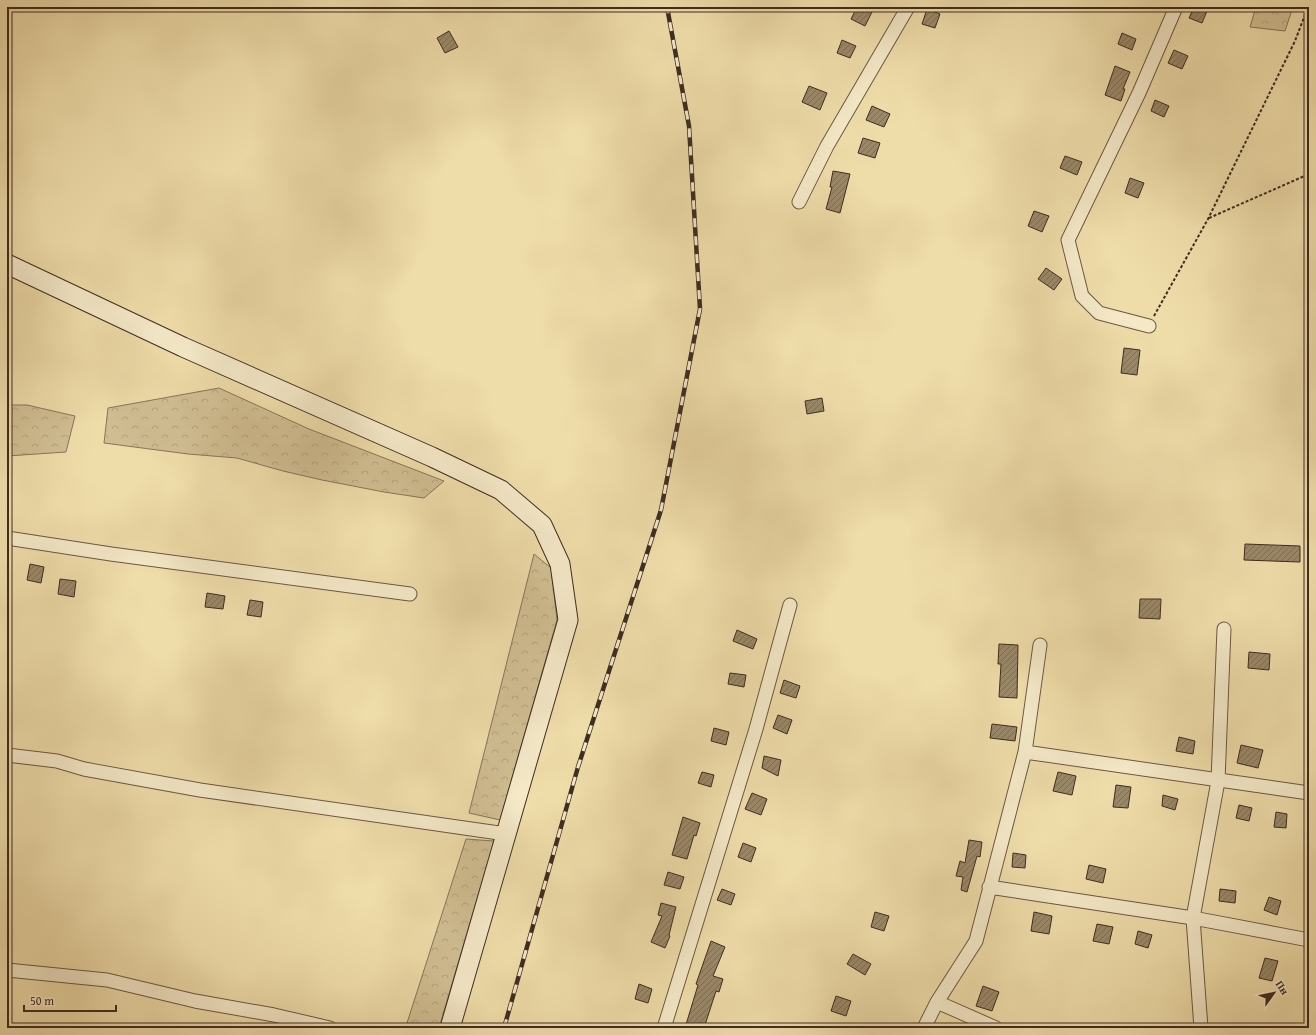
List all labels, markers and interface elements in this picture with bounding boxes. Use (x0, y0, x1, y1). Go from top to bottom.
north arrow (1254, 973, 1294, 1013)
text: Пн (1272, 977, 1293, 998)
scale bar (24, 987, 116, 1013)
text: 50 m (30, 992, 54, 1009)

